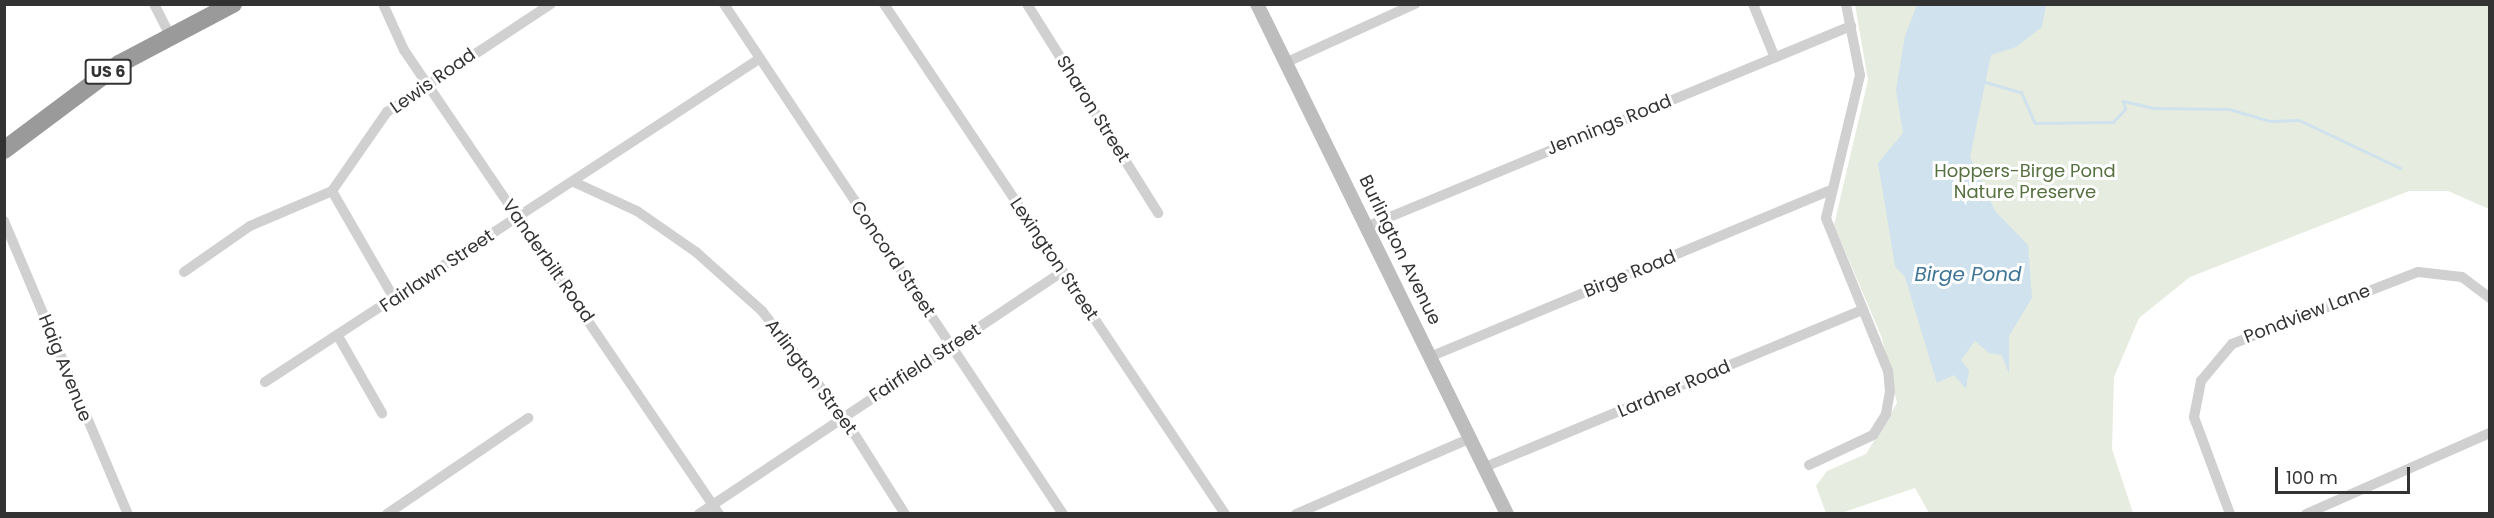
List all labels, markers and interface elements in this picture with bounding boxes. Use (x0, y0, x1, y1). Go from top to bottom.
street label: Lewis Road (386, 44, 480, 118)
street label: Sharon Street (1052, 52, 1134, 166)
road number: US 6 (84, 59, 132, 85)
street label: Jennings Road (1543, 90, 1675, 160)
park label: Hoppers-Birge Pond Nature Preserve (1934, 161, 2116, 204)
street label: Burlington Avenue (1354, 172, 1446, 328)
street label: Lexington Street (1005, 194, 1103, 324)
street label: Vanderbilt Road (498, 195, 598, 327)
street label: Concord Street (846, 197, 940, 321)
street label: Fairlawn Street (376, 225, 498, 317)
street label: Birge Road (1581, 246, 1679, 302)
water label: Birge Pond (1914, 262, 2022, 286)
street label: Pondview Lane (2241, 280, 2373, 348)
street label: Haig Avenue (34, 311, 96, 425)
street label: Arlington Street (761, 315, 861, 439)
street label: Fairfield Street (865, 319, 985, 407)
street label: Lardner Road (1615, 356, 1733, 422)
scale bar (2278, 455, 2413, 493)
text: 100 m (2286, 465, 2338, 490)

